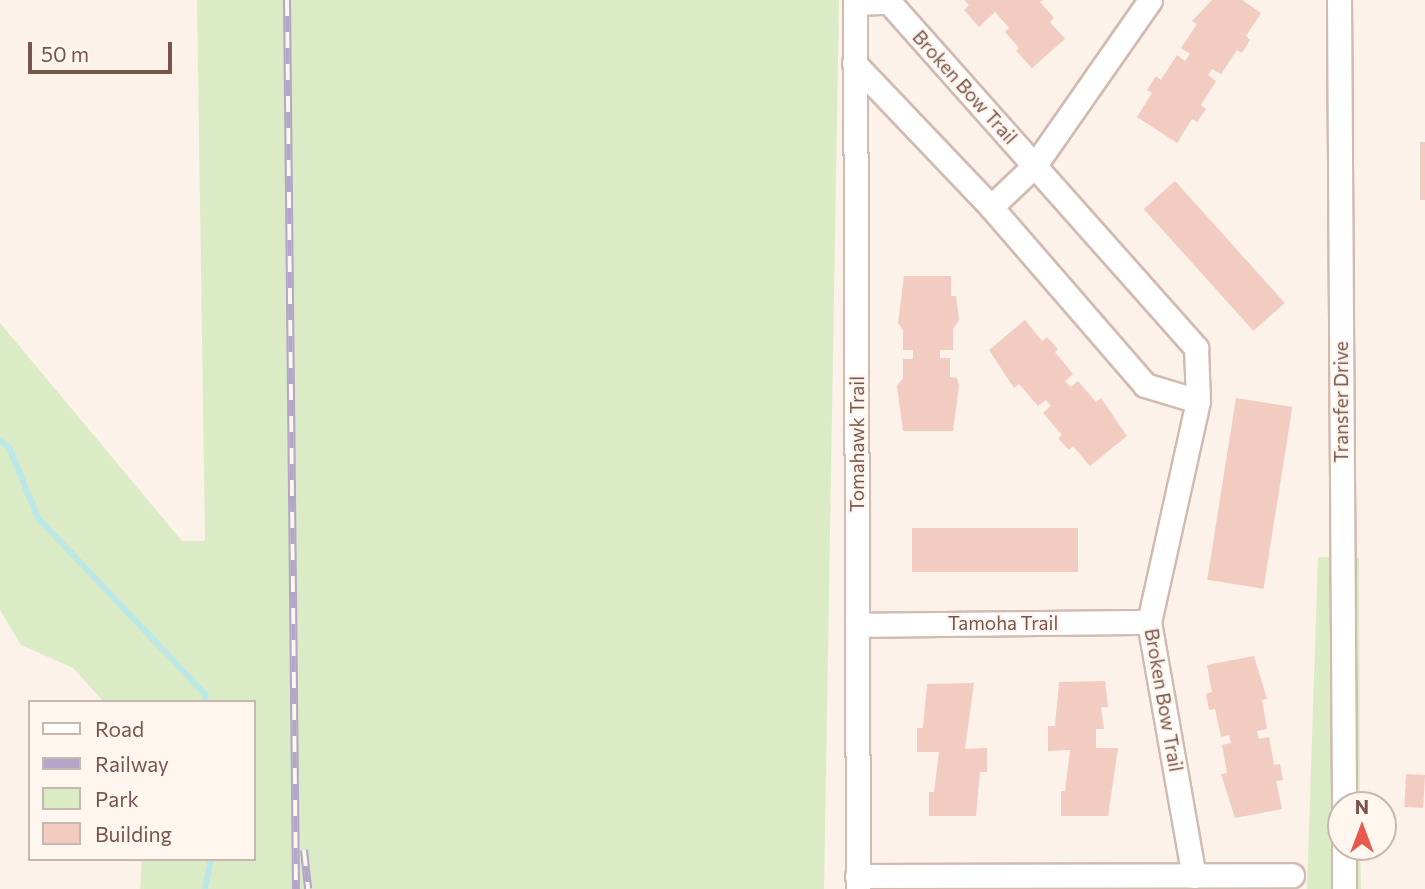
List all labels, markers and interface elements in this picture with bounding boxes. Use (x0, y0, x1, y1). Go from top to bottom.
street label: Broken Bow Trail (908, 25, 1022, 149)
scale bar (32, 28, 175, 72)
text: 50 m (41, 41, 89, 66)
street label: Transfer Drive (1330, 341, 1352, 463)
street label: Tomahawk Trail (846, 376, 868, 512)
street label: Tamoha Trail (948, 612, 1058, 634)
street label: Broken Bow Trail (1140, 627, 1188, 773)
legend (28, 700, 256, 861)
text: Road (95, 716, 144, 741)
text: Railway (95, 751, 169, 776)
text: Park (95, 786, 139, 811)
north arrow (1327, 791, 1397, 861)
text: N (1355, 795, 1369, 818)
text: Building (95, 821, 172, 846)

